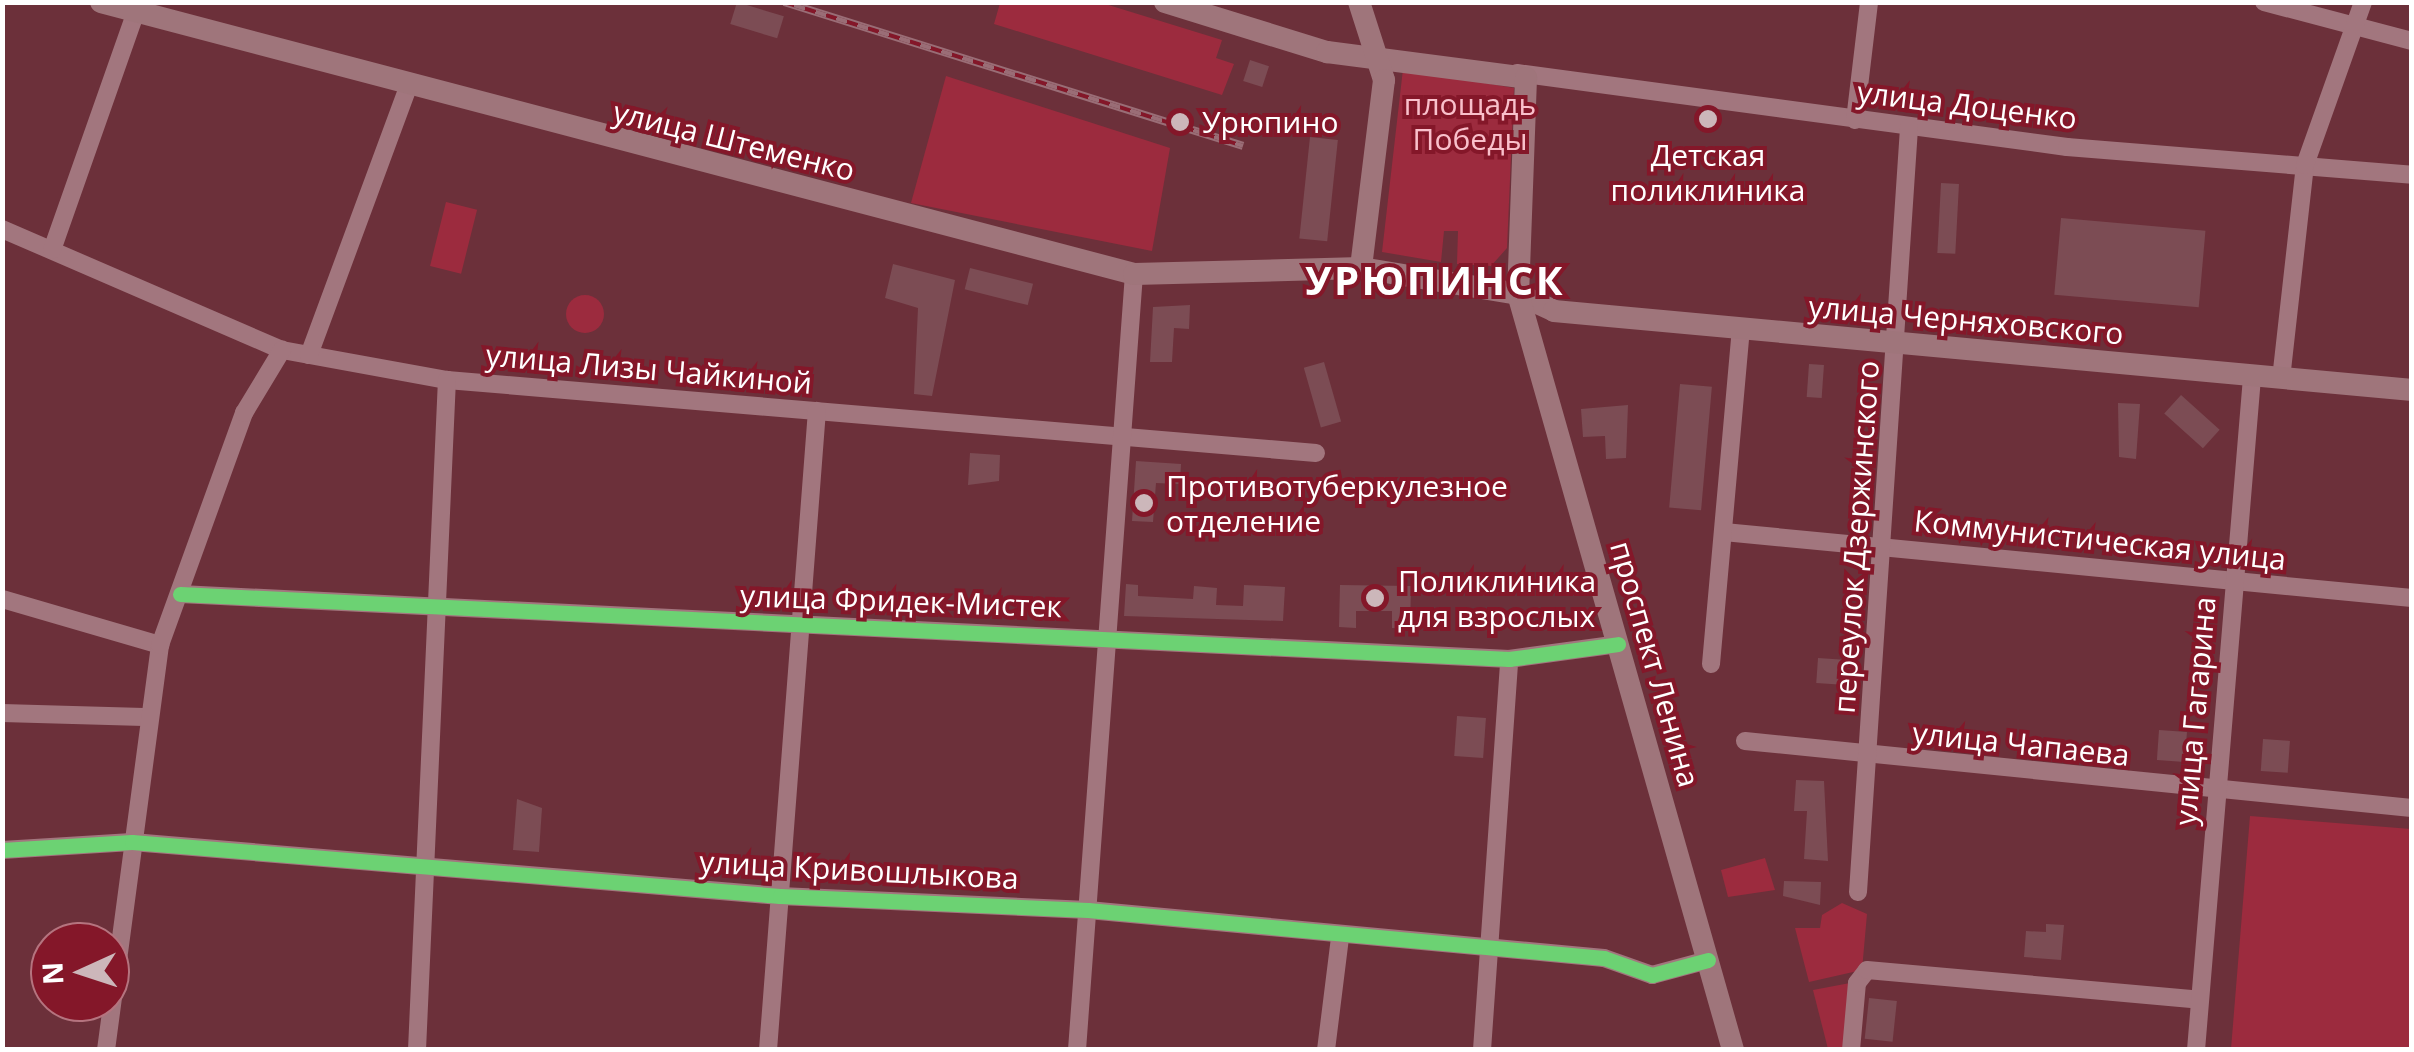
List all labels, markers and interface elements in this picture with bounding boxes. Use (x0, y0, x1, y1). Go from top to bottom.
street label: улица Доценко (1855, 74, 2079, 136)
park label: площадь Победы (1404, 86, 1536, 156)
street label: улица Штеменко (609, 94, 859, 188)
place label: Урюпино (1202, 104, 1338, 140)
marker: Детская поликлиника (1695, 106, 1721, 132)
marker: Урюпино (1167, 109, 1193, 135)
place label: Детская поликлиника (1611, 137, 1805, 208)
district label: УРЮПИНСК (1305, 256, 1565, 304)
street label: улица Черняховского (1807, 288, 2125, 352)
street label: улица Лизы Чайкиной (484, 337, 814, 401)
street label: переулок Дзержинского (1826, 359, 1886, 715)
place label: Противотуберкулезное отделение (1166, 468, 1508, 538)
marker: Противотуберкулезное отделение (1131, 490, 1157, 516)
street label: Коммунистическая улица (1912, 503, 2288, 577)
street label: проспект Ленина (1603, 537, 1707, 791)
place label: Поликлиника для взрослых (1398, 563, 1596, 634)
street label: улица Фридек-Мистек (739, 577, 1063, 625)
marker: Поликлиника для взрослых (1362, 585, 1388, 611)
street label: улица Гагарина (2167, 595, 2223, 827)
street label: улица Чапаева (1911, 715, 2131, 773)
street label: улица Кривошлыкова (698, 844, 1020, 896)
north arrow (30, 922, 130, 1022)
text: N (32, 961, 72, 986)

